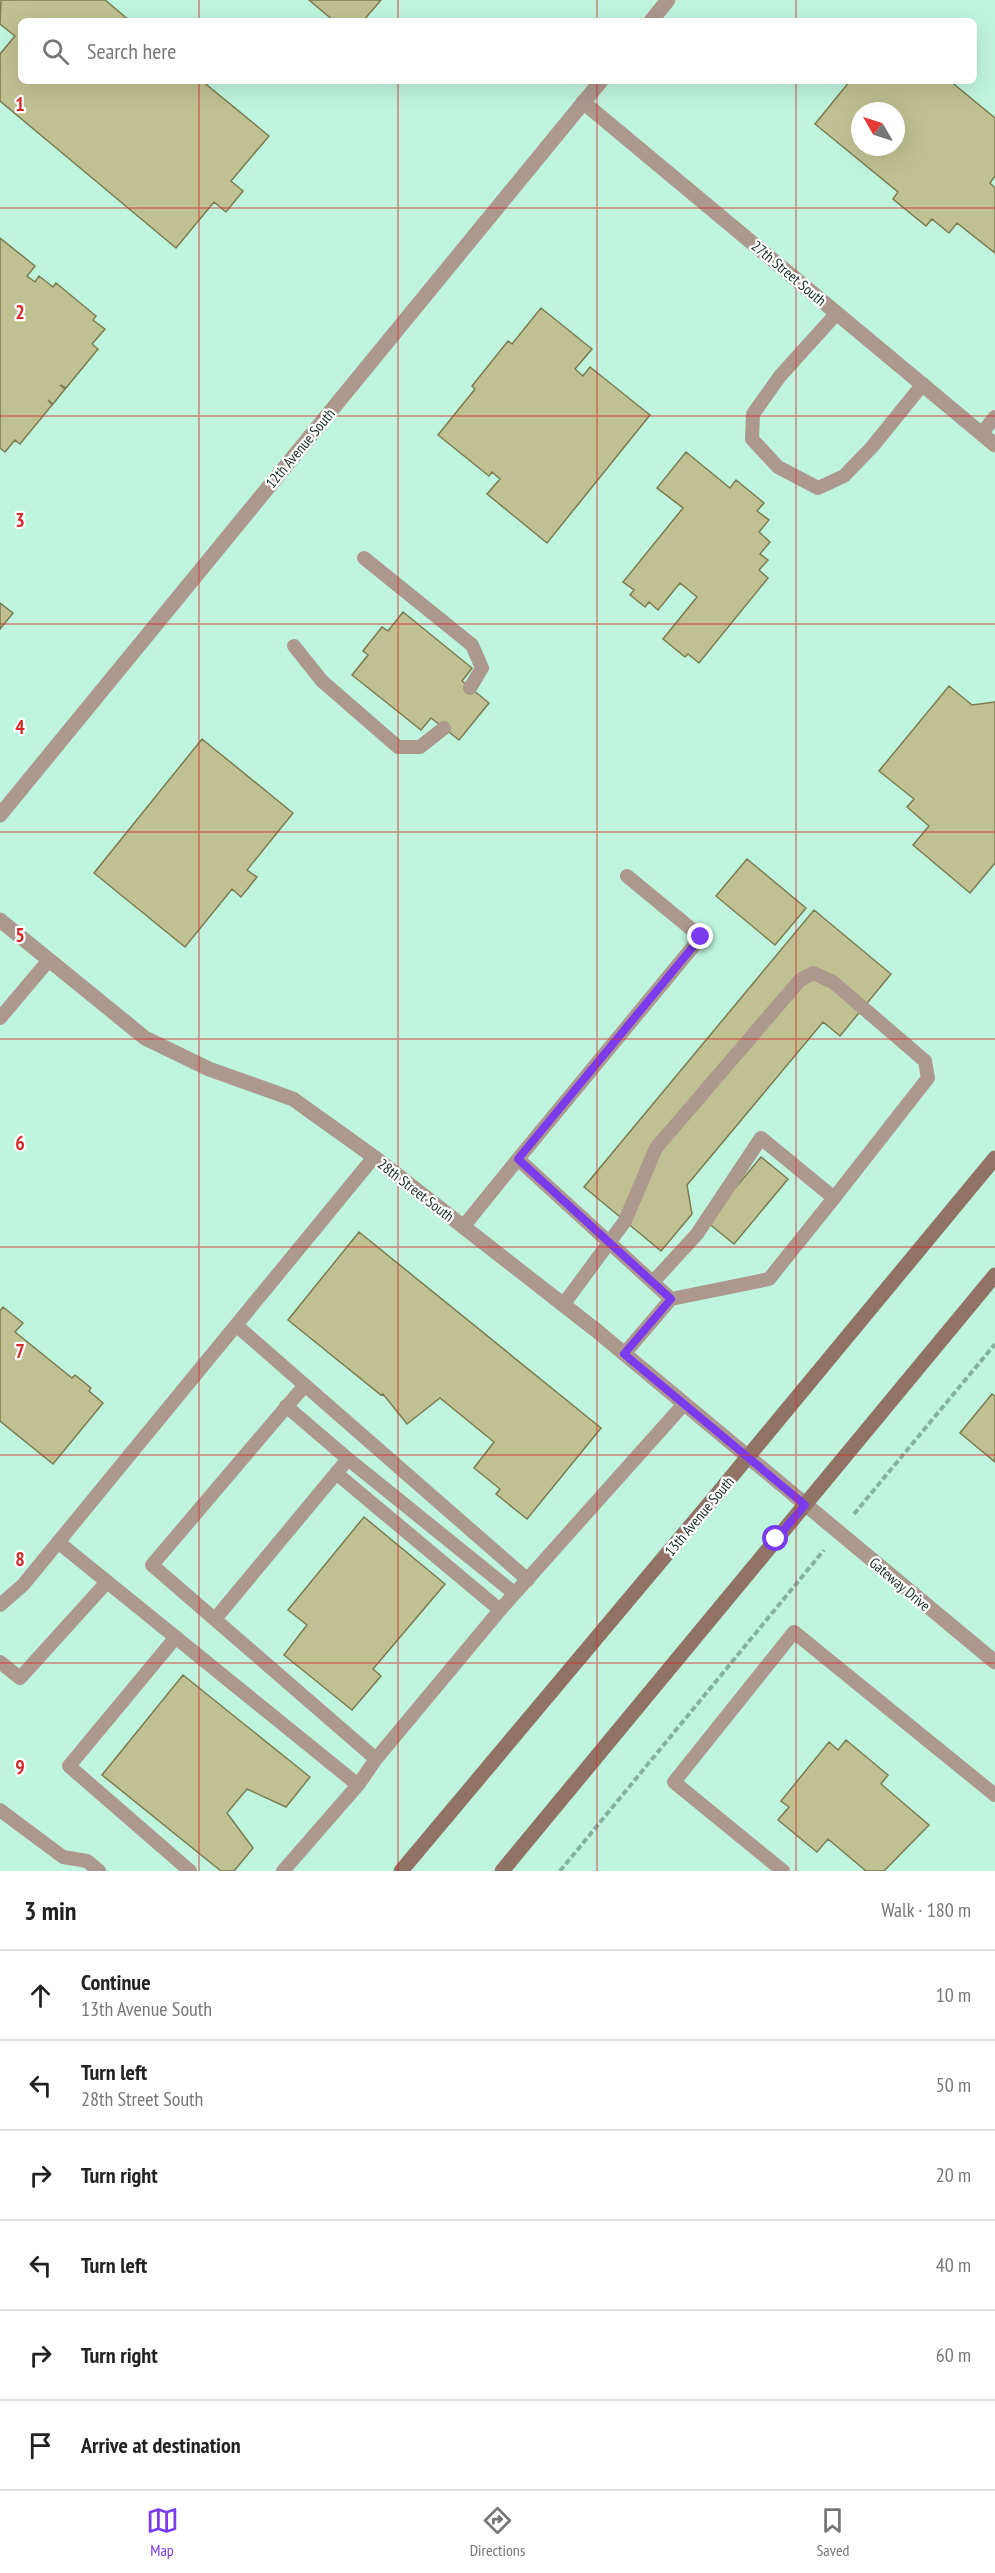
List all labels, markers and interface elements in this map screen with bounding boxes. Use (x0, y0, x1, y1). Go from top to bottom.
search box (18, 18, 977, 84)
icon: search (39, 35, 72, 68)
text: Search here (87, 37, 176, 65)
text: 1 (15, 91, 25, 117)
north arrow (851, 102, 905, 156)
street label: 27th Street South (748, 236, 830, 310)
text: 2 (15, 299, 25, 325)
street label: 12th Avenue South (261, 404, 339, 492)
text: 3 (15, 507, 25, 533)
text: 4 (15, 714, 25, 740)
text: 5 (15, 922, 25, 948)
route end (687, 923, 713, 949)
text: 6 (15, 1130, 25, 1156)
street label: 28th Street South (374, 1154, 458, 1226)
text: 7 (15, 1338, 25, 1364)
street label: 13th Avenue South (660, 1472, 738, 1560)
route start (762, 1525, 788, 1551)
text: 8 (15, 1546, 25, 1572)
street label: Gateway Drive (866, 1553, 934, 1615)
text: 9 (15, 1754, 25, 1780)
text: 3 min (24, 1894, 77, 1927)
text: Walk · 180 m (881, 1897, 971, 1923)
text: Continue (81, 1968, 151, 1996)
icon: ahead (24, 1979, 57, 2012)
text: 10 m (936, 1982, 971, 2008)
text: 13th Avenue South (81, 1996, 212, 2022)
text: Turn left (81, 2058, 147, 2086)
icon: left (24, 2069, 57, 2102)
text: 50 m (936, 2072, 971, 2098)
text: 28th Street South (81, 2086, 203, 2112)
icon: right (24, 2159, 57, 2192)
text: Turn right (81, 2161, 158, 2189)
text: 20 m (936, 2162, 971, 2188)
icon: left (24, 2249, 57, 2282)
text: Turn left (81, 2251, 147, 2279)
text: 40 m (936, 2252, 971, 2278)
icon: right (24, 2339, 57, 2372)
text: Turn right (81, 2341, 158, 2369)
text: 60 m (936, 2342, 971, 2368)
icon: arrive (24, 2429, 57, 2462)
text: Arrive at destination (81, 2431, 241, 2459)
tab: Map (146, 2504, 179, 2560)
tab: Directions (470, 2504, 525, 2560)
tab: Saved (816, 2504, 849, 2560)

